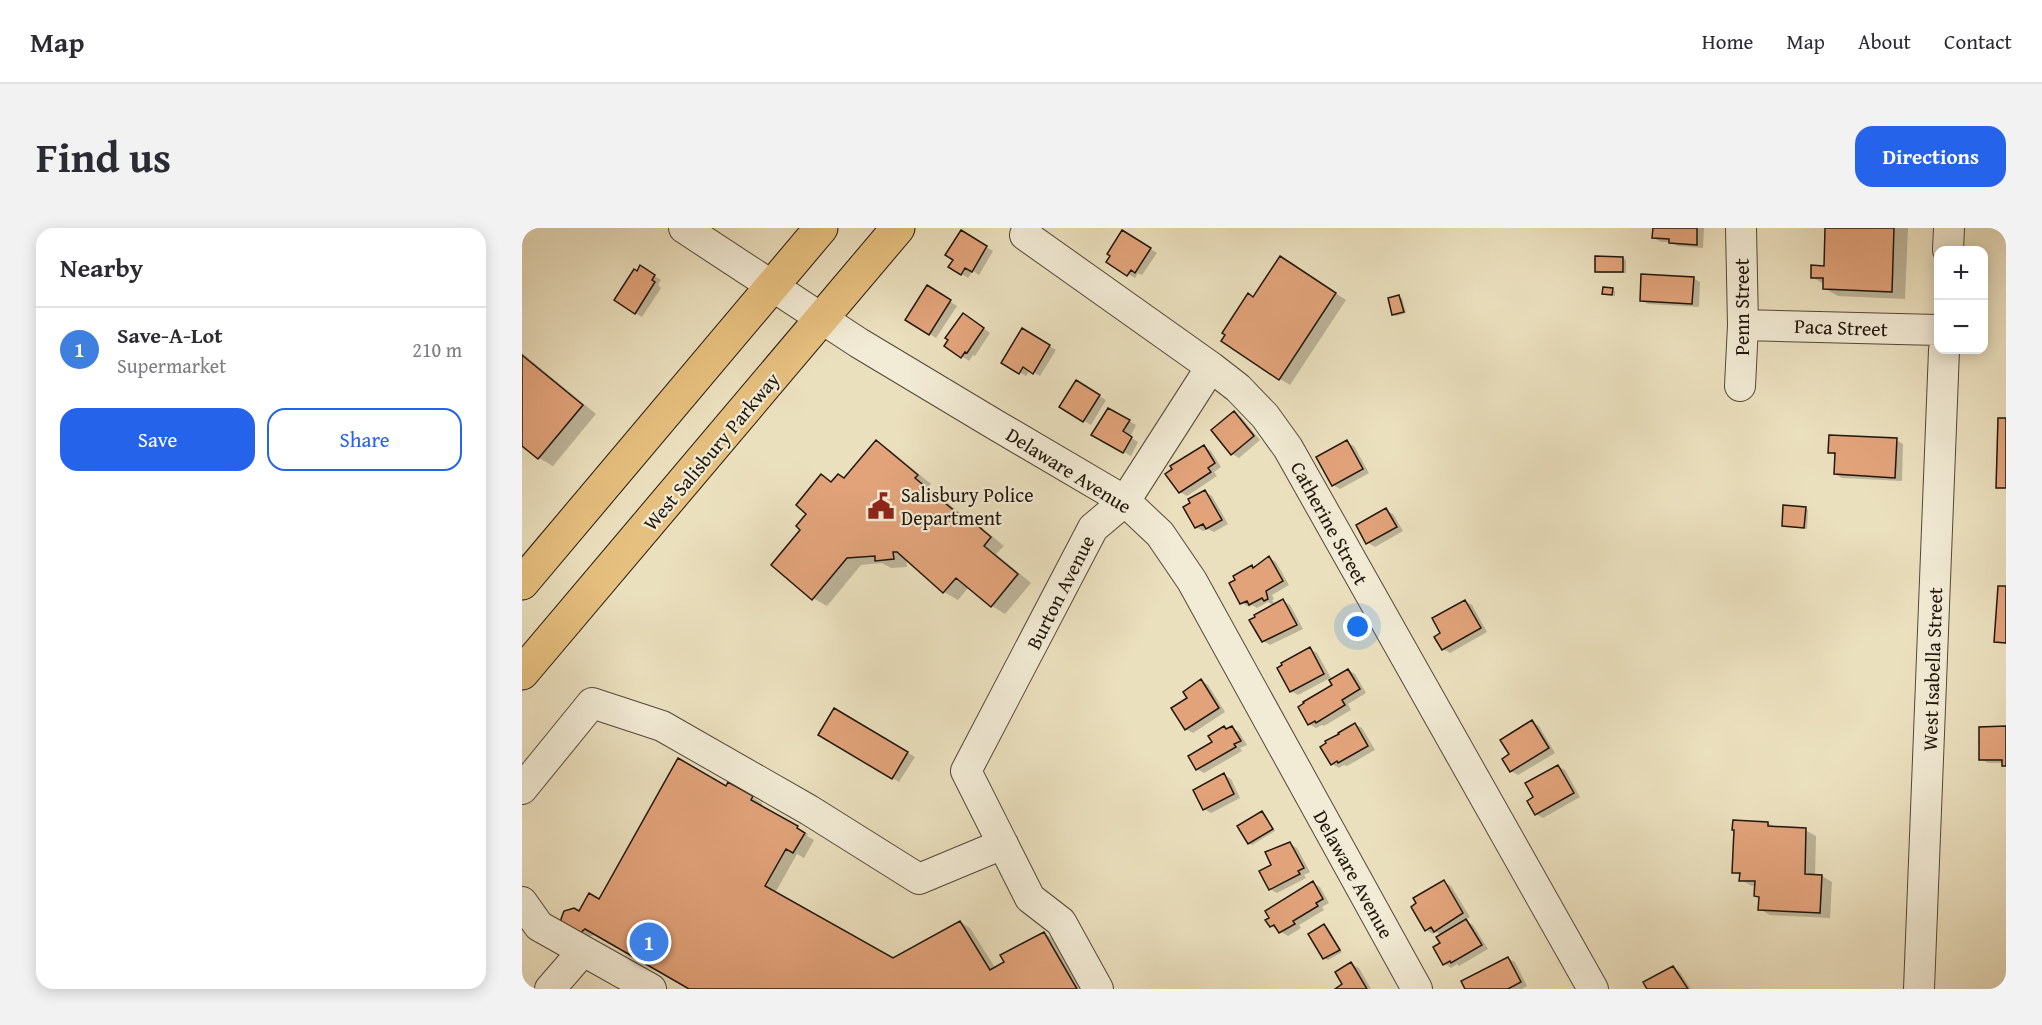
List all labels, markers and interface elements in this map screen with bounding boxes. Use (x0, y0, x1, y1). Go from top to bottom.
text: Map (30, 21, 84, 62)
text: Home (1702, 26, 1753, 57)
text: Map (1786, 26, 1825, 57)
text: About (1858, 26, 1911, 57)
text: Contact (1944, 26, 2012, 57)
text: Find us (36, 126, 171, 187)
button: Directions (1855, 126, 2006, 187)
map controls (1934, 246, 1988, 354)
button: + (1934, 246, 1988, 300)
text: Nearby (60, 248, 143, 287)
street label: Penn Street (1727, 258, 1756, 356)
button: − (1934, 300, 1988, 354)
street label: Paca Street (1794, 311, 1888, 343)
text: Save-A-Lot (117, 319, 223, 351)
text: 1 (74, 335, 85, 364)
text: 210 m (412, 335, 462, 364)
text: Supermarket (117, 351, 226, 380)
street label: West Salisbury Parkway (636, 365, 786, 537)
button: Save (60, 408, 255, 471)
button: Share (267, 408, 462, 471)
street label: Delaware Avenue (1001, 420, 1137, 520)
street label: Catherine Street (1284, 456, 1376, 590)
place label: Salisbury Police Department (901, 480, 1034, 532)
public building icon: Salisbury Police Department (866, 491, 896, 521)
street label: Burton Avenue (1019, 530, 1101, 654)
street label: West Isabella Street (1915, 587, 1949, 751)
your location (1343, 612, 1372, 641)
street label: Delaware Avenue (1307, 805, 1401, 943)
pin: 1 (630, 920, 668, 964)

